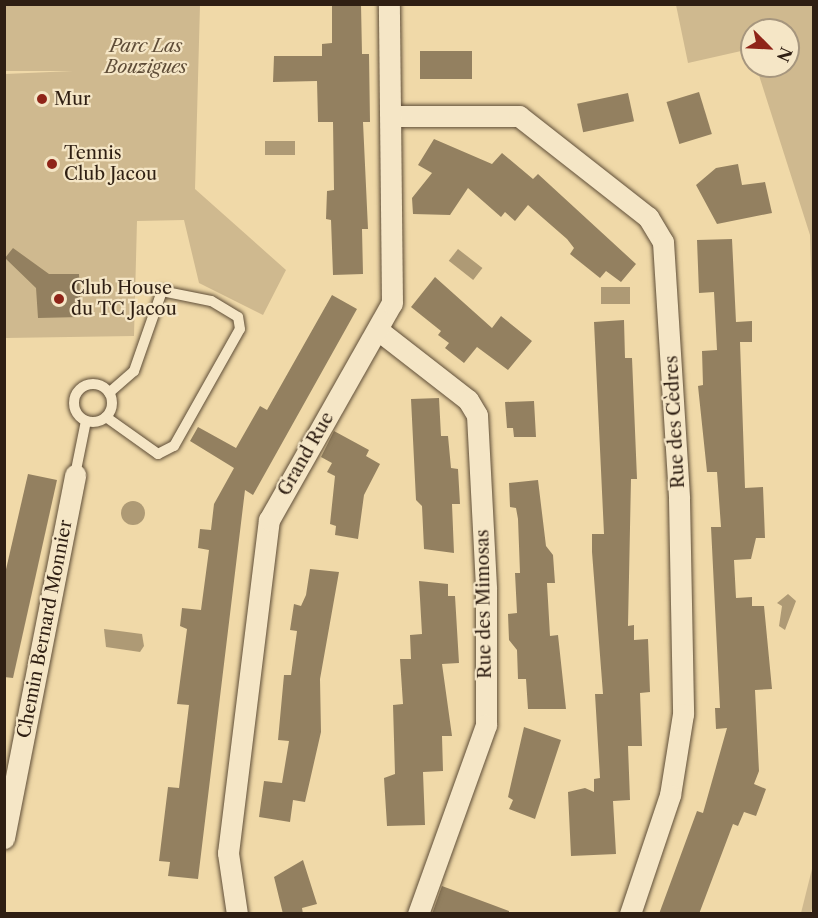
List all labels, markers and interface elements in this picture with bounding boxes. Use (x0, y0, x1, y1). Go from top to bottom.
north arrow (740, 18, 800, 78)
park label: Parc Las Bouzigues (105, 36, 187, 78)
text: N (773, 44, 797, 65)
place label: Mur (54, 88, 91, 110)
marker: Mur (35, 92, 49, 106)
place label: Tennis Club Jacou (64, 143, 157, 186)
marker: Tennis Club Jacou (45, 157, 59, 171)
place label: Club House du TC Jacou (71, 278, 177, 320)
marker: Club House du TC Jacou (52, 292, 66, 306)
street label: Rue des Cèdres (661, 355, 689, 489)
street label: Grand Rue (273, 408, 339, 500)
street label: Chemin Bernard Monnier (13, 518, 77, 740)
street label: Rue des Mimosas (472, 529, 496, 679)

